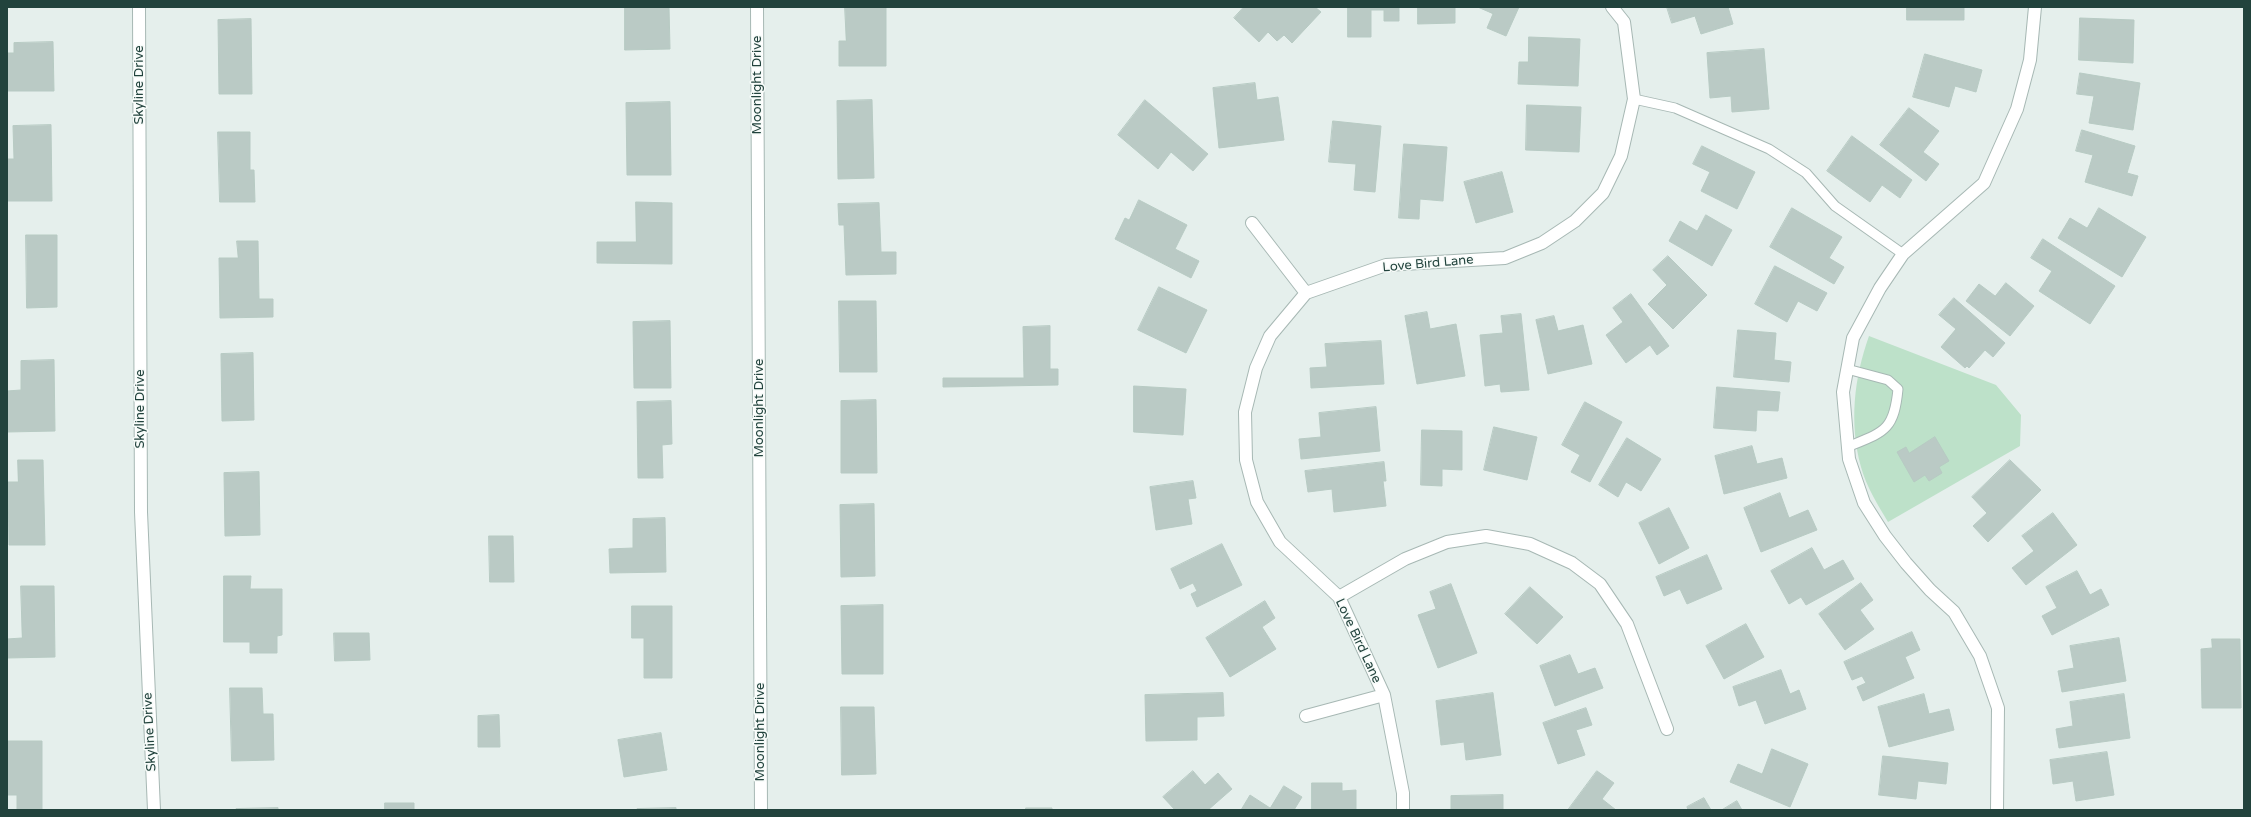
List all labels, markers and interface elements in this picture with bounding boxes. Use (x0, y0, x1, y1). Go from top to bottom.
street label: Moonlight Drive (750, 36, 766, 134)
street label: Skyline Drive (132, 45, 148, 125)
street label: Love Bird Lane (1382, 252, 1474, 276)
street label: Moonlight Drive (752, 359, 768, 457)
street label: Skyline Drive (133, 369, 149, 449)
street label: Love Bird Lane (1332, 596, 1384, 686)
street label: Moonlight Drive (753, 683, 769, 781)
street label: Skyline Drive (140, 692, 160, 772)

